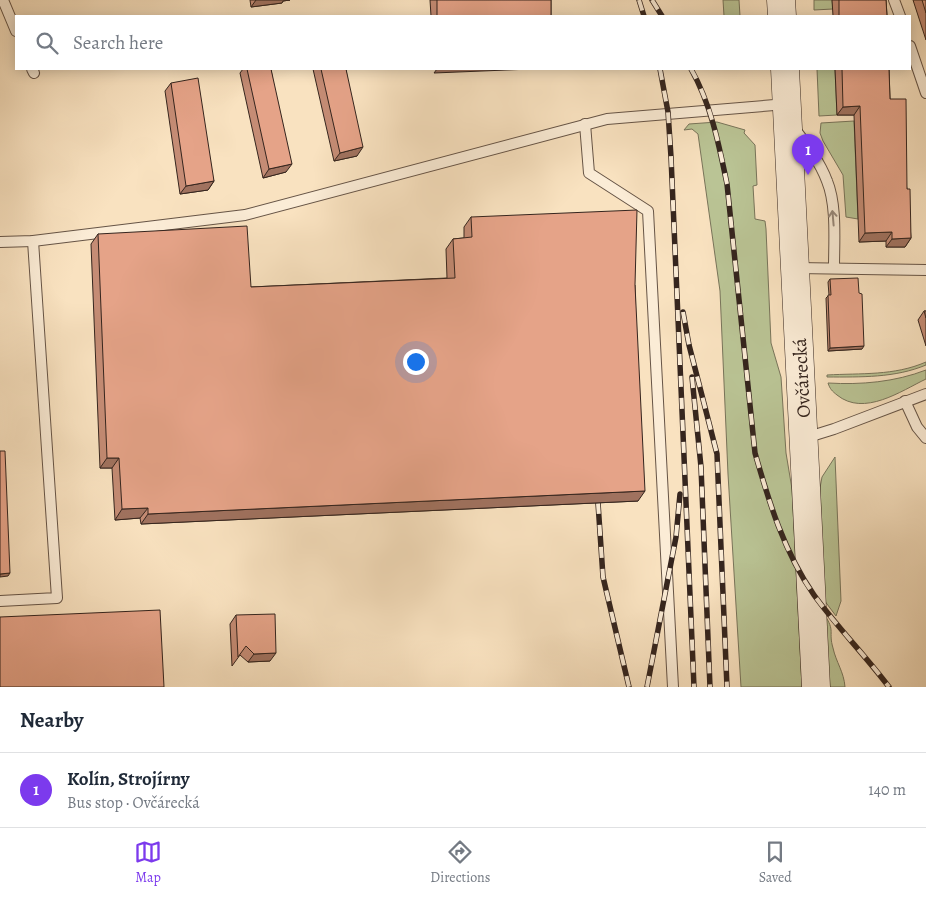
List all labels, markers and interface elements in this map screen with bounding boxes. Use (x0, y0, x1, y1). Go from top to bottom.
search box (15, 15, 911, 70)
icon: search (33, 29, 61, 57)
text: Search here (73, 30, 163, 56)
pin: 1 (792, 134, 824, 175)
one-way arrow (828, 211, 838, 227)
street label: Ovčárecká (787, 337, 817, 418)
your location (403, 349, 429, 375)
text: Nearby (20, 706, 83, 734)
text: Kolín, Strojírny (67, 766, 190, 792)
text: 1 (33, 779, 39, 801)
text: 140 m (868, 779, 906, 801)
text: Bus stop · Ovčárecká (67, 792, 200, 814)
tab: Map (134, 838, 162, 887)
tab: Directions (430, 838, 490, 887)
tab: Saved (759, 838, 792, 887)

